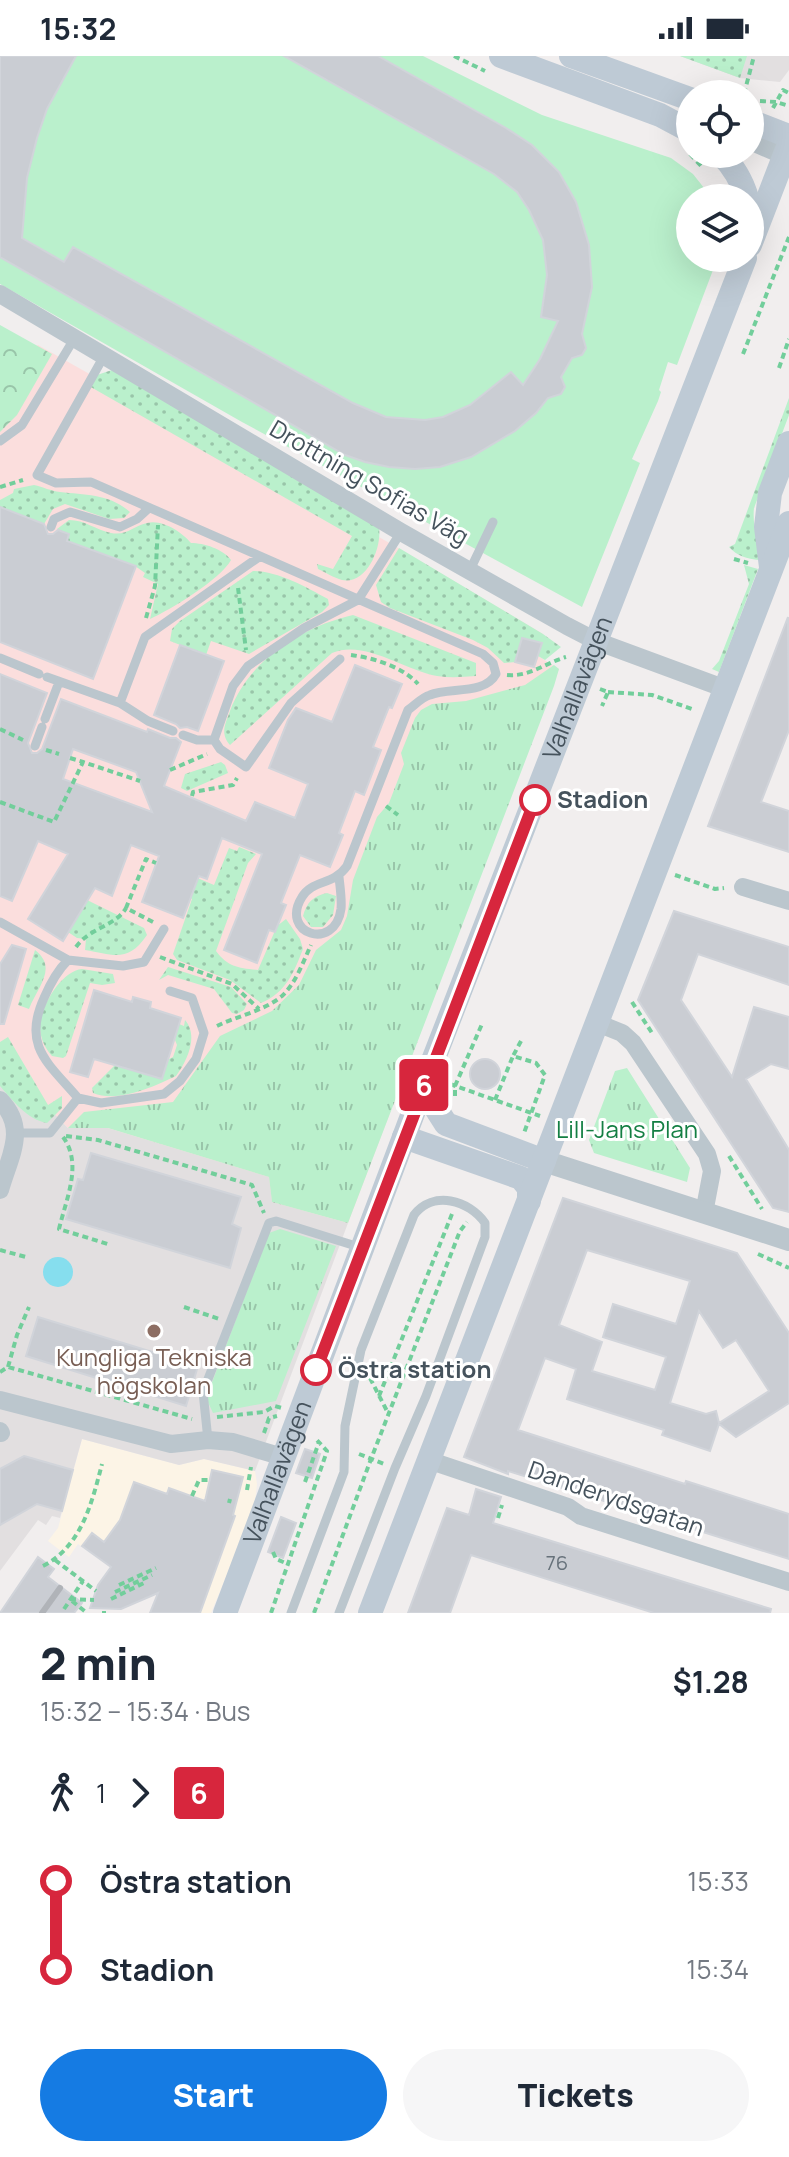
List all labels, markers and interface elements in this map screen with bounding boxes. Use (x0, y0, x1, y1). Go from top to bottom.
text: 15:32 (40, 8, 116, 49)
map controls (676, 80, 764, 272)
button: locate (676, 80, 764, 168)
button: layers (676, 184, 764, 272)
street label: Drottning Sofias Väg (264, 411, 475, 552)
street label: Valhallavägen (534, 611, 619, 764)
place label: Stadion (557, 782, 648, 815)
marker: Stadion (520, 785, 550, 815)
line badge: 6 (398, 1059, 450, 1111)
text: 6 (415, 1066, 433, 1104)
park label: Lill-Jans Plan (556, 1112, 698, 1145)
marker: Kungliga Tekniska högskolan (145, 1322, 163, 1340)
place label: Kungliga Tekniska högskolan (56, 1340, 252, 1401)
place label: Östra station (338, 1352, 491, 1385)
marker: Östra station (301, 1355, 331, 1385)
street label: Valhallavägen (234, 1396, 318, 1549)
street label: Danderydsgatan (524, 1452, 709, 1543)
house number: 76 (546, 1549, 568, 1576)
text: 2 min (40, 1633, 157, 1693)
text: $1.28 (673, 1661, 749, 1702)
text: 15:32 – 15:34 · Bus (40, 1693, 251, 1729)
icon: walk (40, 1771, 84, 1815)
icon: forward (118, 1771, 162, 1815)
text: 6 (190, 1774, 208, 1812)
text: 1 (96, 1775, 106, 1811)
text: Östra station (100, 1861, 292, 1902)
text: 15:33 (687, 1863, 749, 1899)
text: Stadion (100, 1949, 214, 1990)
text: 15:34 (686, 1951, 749, 1987)
button: Start (40, 2049, 387, 2141)
button: Tickets (403, 2049, 749, 2141)

